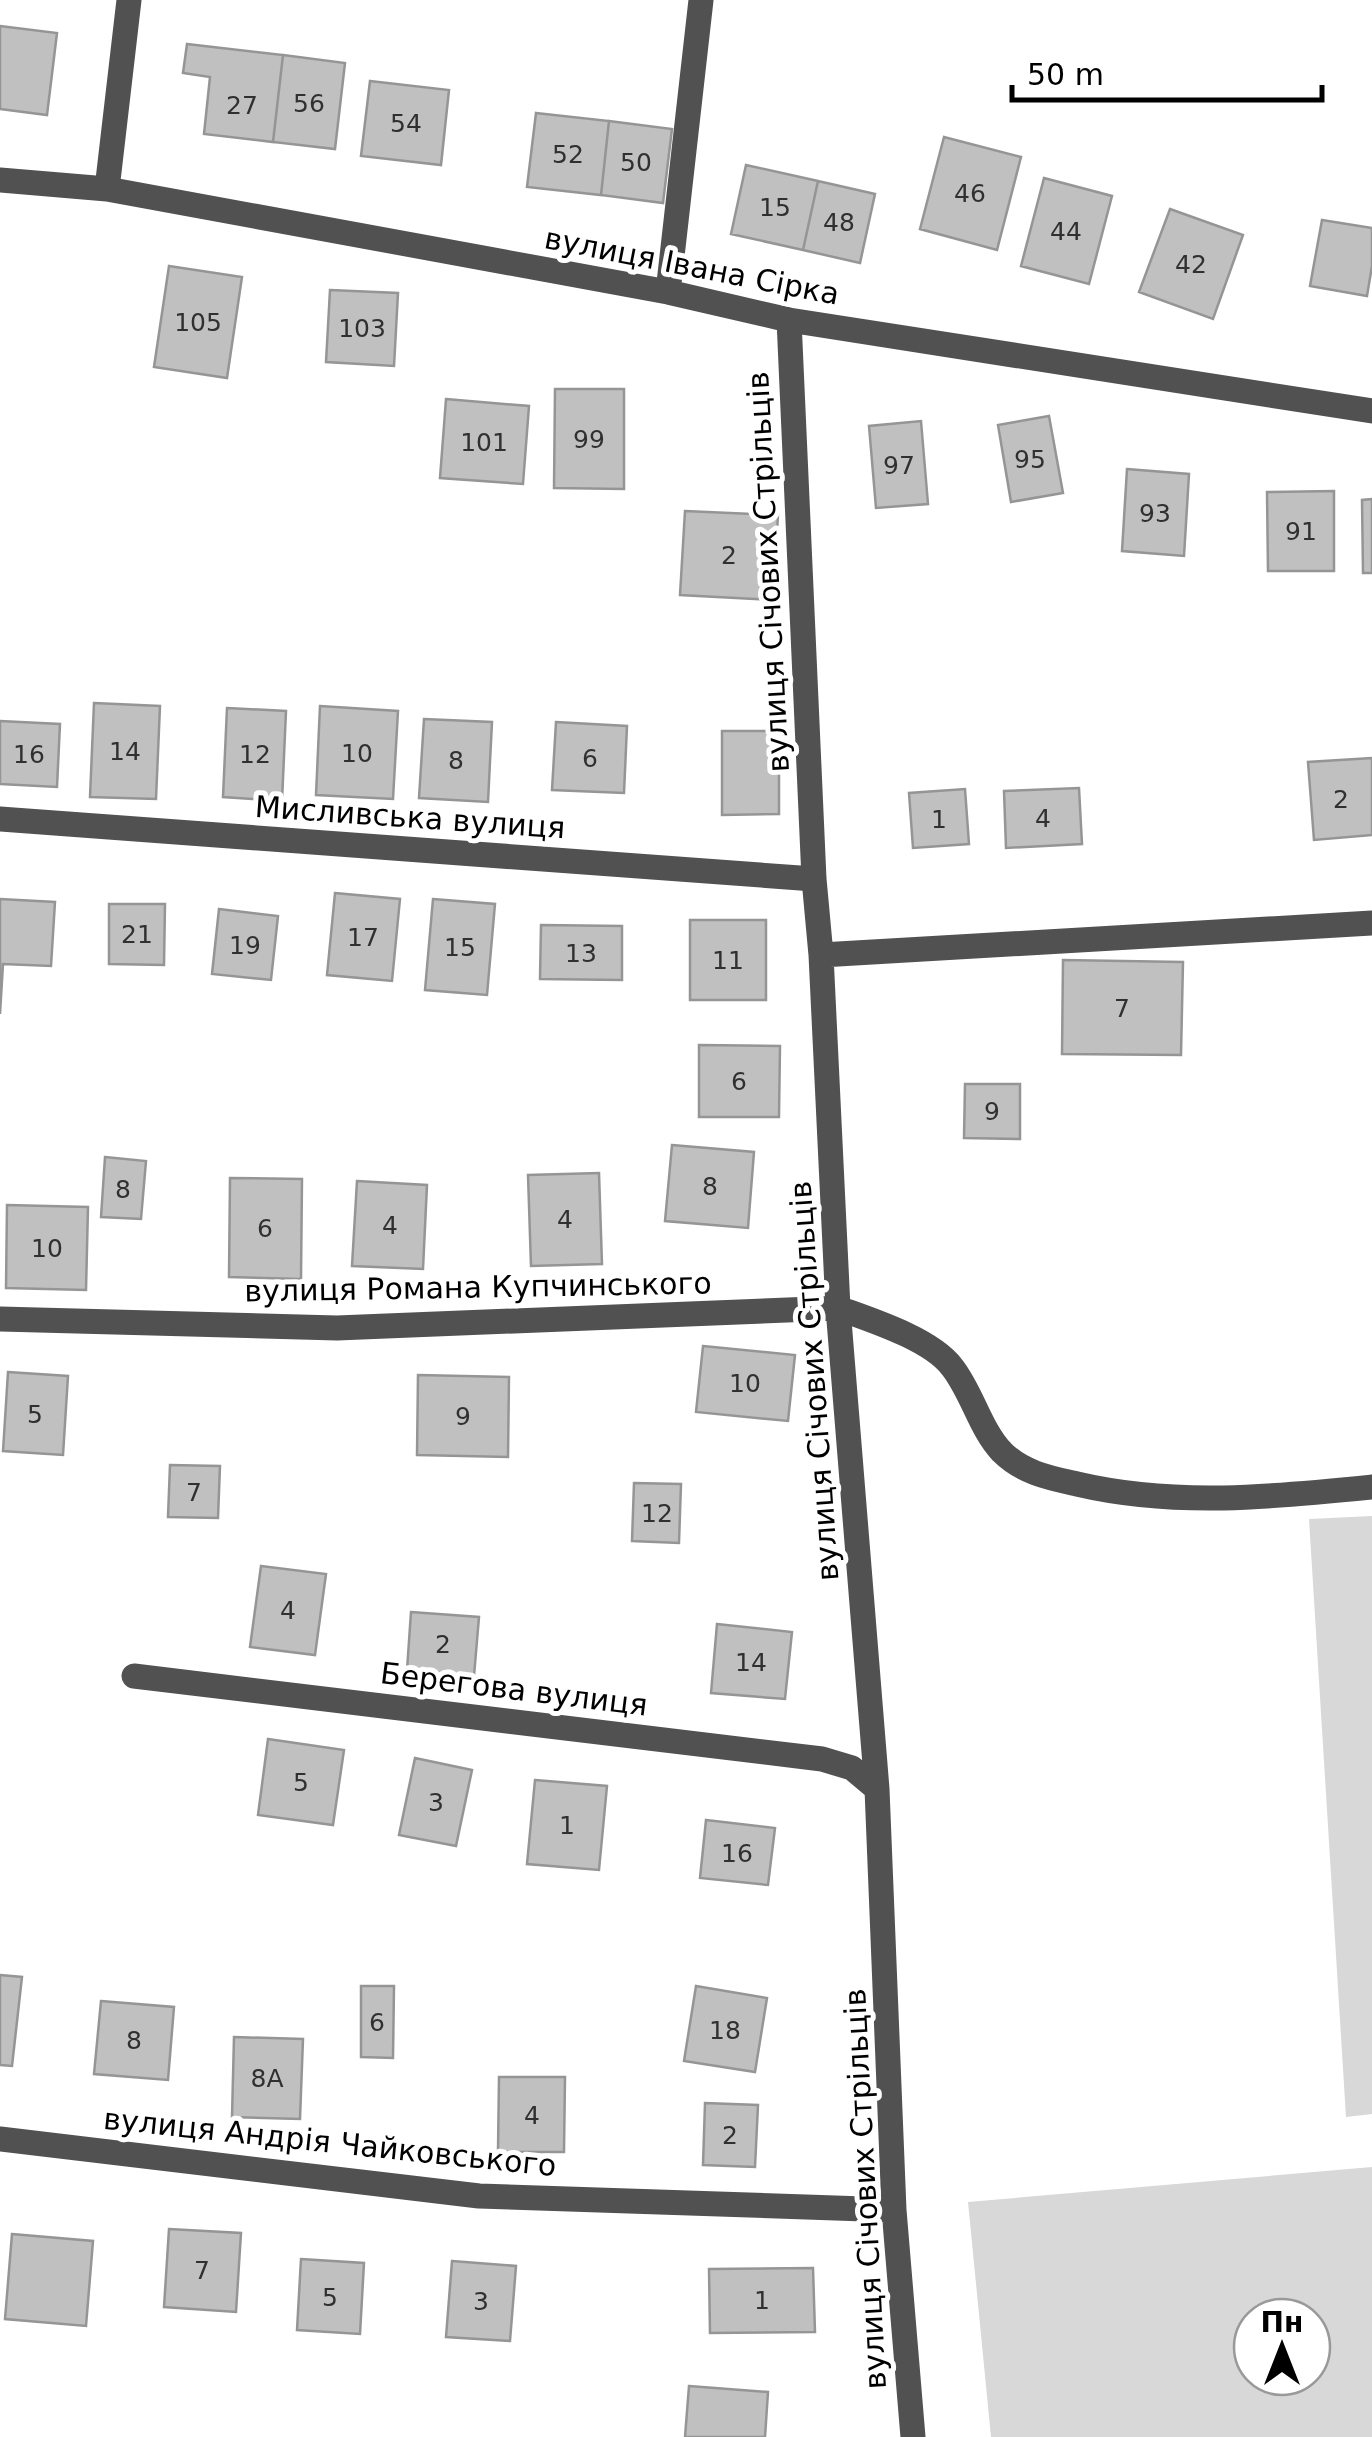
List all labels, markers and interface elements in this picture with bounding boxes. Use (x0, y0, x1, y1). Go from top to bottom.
scale bar (1012, 40, 1322, 102)
text: 50 m (1027, 57, 1104, 92)
house number: 56 (293, 89, 325, 118)
house number: 27 (226, 91, 258, 120)
house number: 54 (390, 109, 422, 138)
house number: 52 (552, 140, 584, 169)
house number: 50 (620, 148, 652, 177)
house number: 46 (954, 179, 986, 208)
house number: 15 (759, 193, 791, 222)
house number: 48 (823, 208, 855, 237)
house number: 44 (1050, 217, 1082, 246)
street label: вулиця Івана Сірка (542, 220, 842, 312)
house number: 42 (1175, 250, 1207, 279)
house number: 105 (174, 308, 222, 337)
house number: 103 (338, 314, 386, 343)
street label: вулиця Січових Стрільців (740, 371, 796, 773)
house number: 99 (573, 425, 605, 454)
house number: 101 (460, 428, 508, 457)
house number: 95 (1014, 445, 1046, 474)
house number: 97 (883, 451, 915, 480)
house number: 93 (1139, 499, 1171, 528)
house number: 91 (1285, 517, 1317, 546)
house number: 2 (721, 541, 737, 570)
house number: 14 (109, 737, 141, 766)
house number: 10 (341, 739, 373, 768)
house number: 16 (13, 740, 45, 769)
house number: 12 (239, 740, 271, 769)
house number: 6 (582, 744, 598, 773)
house number: 8 (448, 746, 464, 775)
house number: 2 (1333, 785, 1349, 814)
street label: Мисливська вулиця (254, 789, 566, 845)
house number: 4 (1035, 804, 1051, 833)
house number: 1 (931, 805, 947, 834)
house number: 21 (121, 920, 153, 949)
house number: 17 (347, 923, 379, 952)
house number: 19 (229, 931, 261, 960)
house number: 15 (444, 933, 476, 962)
house number: 13 (565, 939, 597, 968)
house number: 11 (712, 946, 744, 975)
house number: 7 (1114, 994, 1130, 1023)
house number: 6 (731, 1067, 747, 1096)
house number: 9 (984, 1097, 1000, 1126)
house number: 8 (702, 1172, 718, 1201)
house number: 8 (115, 1175, 131, 1204)
street label: вулиця Січових Стрільців (783, 1180, 845, 1582)
house number: 4 (557, 1205, 573, 1234)
house number: 4 (382, 1211, 398, 1240)
house number: 6 (257, 1214, 273, 1243)
house number: 10 (31, 1234, 63, 1263)
street label: вулиця Романа Купчинського (244, 1265, 712, 1309)
house number: 10 (729, 1369, 761, 1398)
house number: 5 (27, 1400, 43, 1429)
house number: 9 (455, 1402, 471, 1431)
house number: 7 (186, 1478, 202, 1507)
house number: 12 (641, 1499, 673, 1528)
house number: 4 (280, 1596, 296, 1625)
house number: 2 (435, 1630, 451, 1659)
house number: 14 (735, 1648, 767, 1677)
street label: Берегова вулиця (378, 1655, 650, 1723)
house number: 5 (293, 1768, 309, 1797)
house number: 3 (428, 1788, 444, 1817)
house number: 1 (559, 1811, 575, 1840)
house number: 16 (721, 1839, 753, 1868)
street label: вулиця Січових Стрільців (837, 1988, 893, 2390)
house number: 6 (369, 2008, 385, 2037)
house number: 18 (709, 2016, 741, 2045)
house number: 8 (126, 2026, 142, 2055)
house number: 8А (250, 2064, 284, 2093)
street label: вулиця Андрія Чайковського (102, 2101, 558, 2183)
house number: 4 (524, 2101, 540, 2130)
house number: 2 (722, 2121, 738, 2150)
house number: 7 (194, 2256, 210, 2285)
house number: 5 (322, 2283, 338, 2312)
house number: 1 (754, 2286, 770, 2315)
house number: 3 (473, 2287, 489, 2316)
north arrow (1232, 2297, 1332, 2397)
text: Пн (1261, 2306, 1303, 2339)

